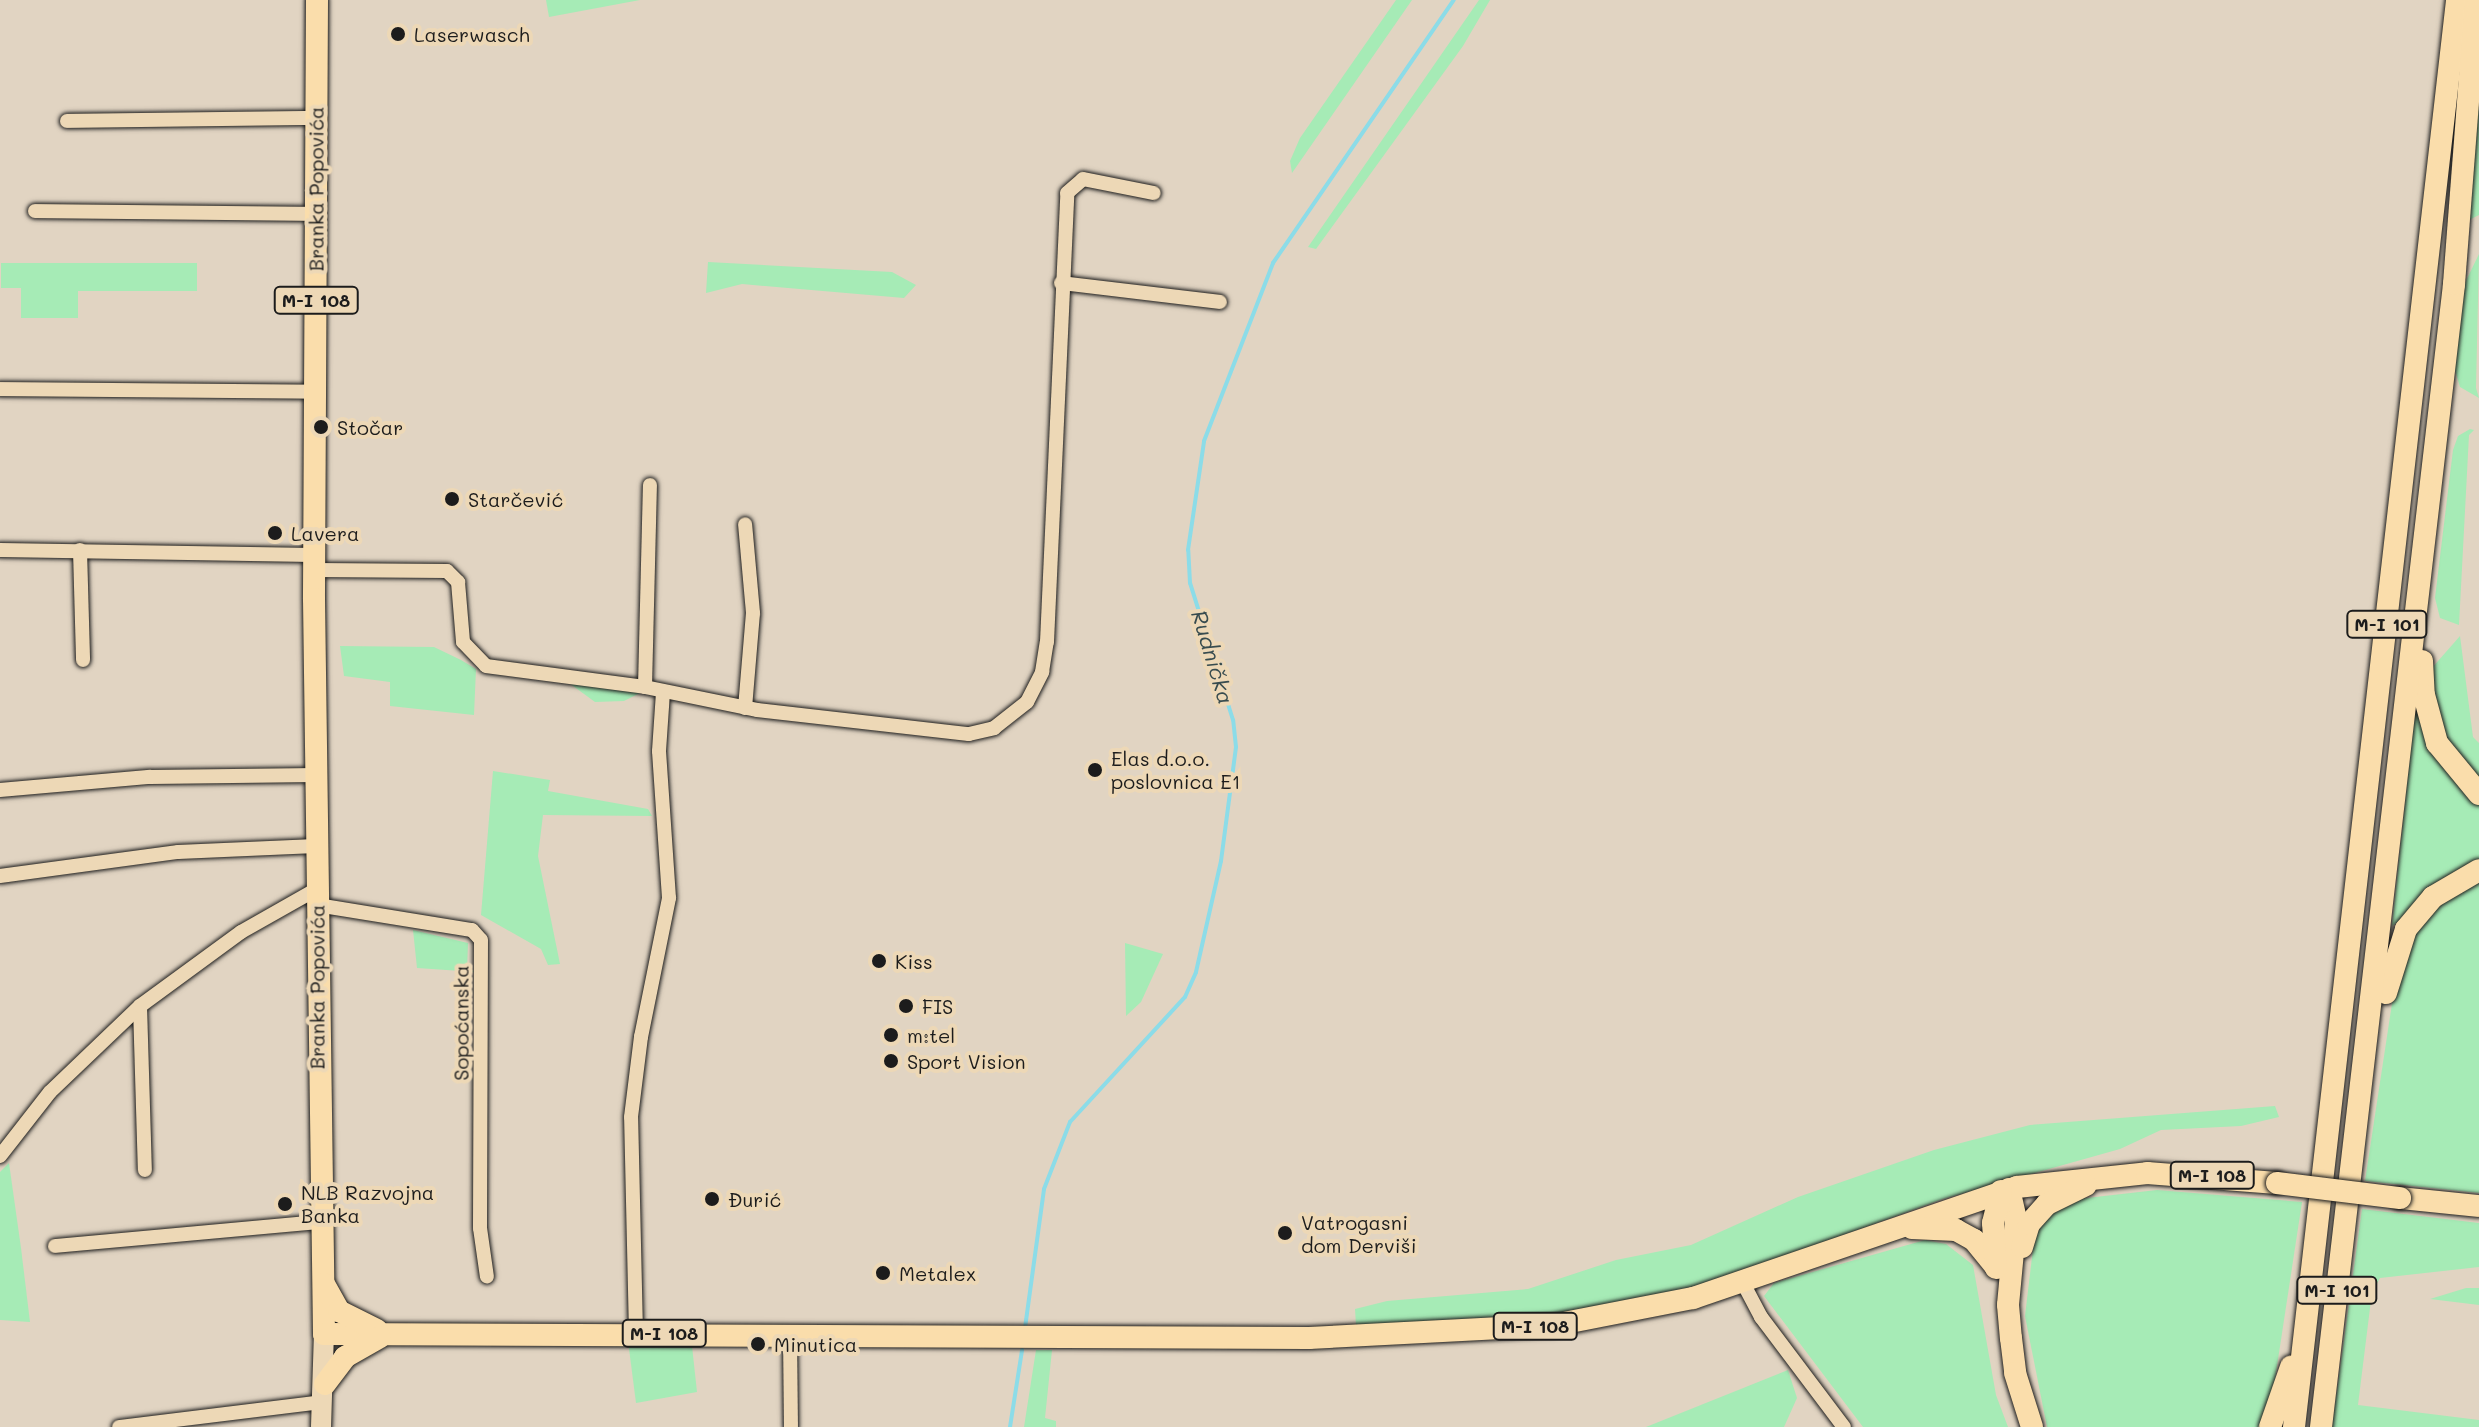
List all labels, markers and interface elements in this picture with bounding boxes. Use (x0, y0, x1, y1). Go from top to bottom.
place label: Laserwasch (414, 22, 530, 46)
marker: Laserwasch (389, 25, 407, 43)
street label: Branka Popovića (304, 107, 328, 271)
road number: M-I 108 (272, 286, 360, 314)
place label: Stočar (337, 415, 403, 439)
marker: Stočar (312, 418, 330, 436)
place label: Starčević (468, 487, 563, 511)
marker: Starčević (443, 490, 461, 508)
place label: Lavera (291, 521, 359, 545)
marker: Lavera (266, 524, 284, 542)
water label: Rudnička (1186, 607, 1240, 707)
road number: M-I 101 (2345, 610, 2429, 638)
place label: Elas d.o.o. poslovnica E1 (1111, 746, 1241, 793)
marker: Elas d.o.o. poslovnica E1 (1086, 761, 1104, 779)
street label: Branka Popovića (305, 905, 329, 1069)
place label: Kiss (895, 949, 933, 973)
marker: Kiss (870, 952, 888, 970)
street label: Sopoćanska (449, 965, 473, 1081)
place label: FIS (922, 994, 953, 1018)
marker: FIS (897, 997, 915, 1015)
place label: m:tel (907, 1023, 955, 1047)
marker: m:tel (882, 1026, 900, 1044)
place label: Sport Vision (907, 1049, 1025, 1073)
marker: Sport Vision (882, 1052, 900, 1070)
road number: M-I 108 (2168, 1161, 2256, 1189)
place label: NLB Razvojna Banka (301, 1180, 434, 1227)
place label: Đurić (728, 1187, 781, 1211)
marker: Đurić (703, 1190, 721, 1208)
marker: NLB Razvojna Banka (276, 1195, 294, 1213)
place label: Vatrogasni dom Derviši (1301, 1210, 1417, 1257)
marker: Vatrogasni dom Derviši (1276, 1224, 1294, 1242)
place label: Metalex (899, 1261, 976, 1285)
marker: Metalex (874, 1264, 892, 1282)
road number: M-I 101 (2295, 1276, 2379, 1304)
road number: M-I 108 (1491, 1312, 1579, 1340)
road number: M-I 108 (620, 1319, 708, 1347)
place label: Minutica (774, 1332, 857, 1356)
marker: Minutica (749, 1335, 767, 1353)

